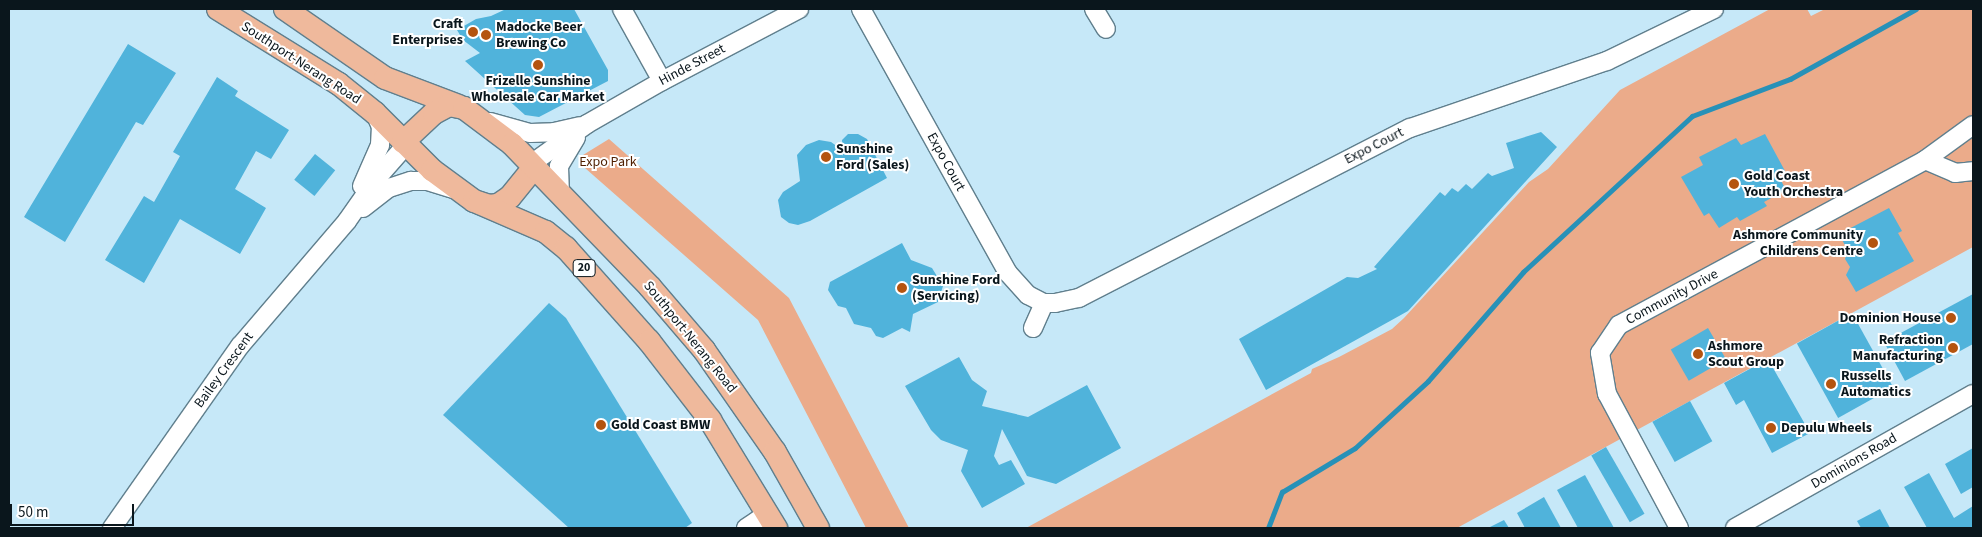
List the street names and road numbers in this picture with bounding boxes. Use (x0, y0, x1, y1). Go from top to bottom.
street label: Southport-Nerang Road (238, 18, 364, 108)
street label: Hinde Street (656, 40, 728, 90)
street label: Expo Court (1342, 124, 1406, 168)
street label: Expo Court (923, 130, 969, 194)
road number: 20 (572, 258, 596, 278)
street label: Community Drive (1623, 266, 1721, 328)
street label: Southport-Nerang Road (640, 278, 740, 396)
street label: Bailey Crescent (191, 329, 257, 411)
street label: Dominions Road (1808, 430, 1900, 492)

